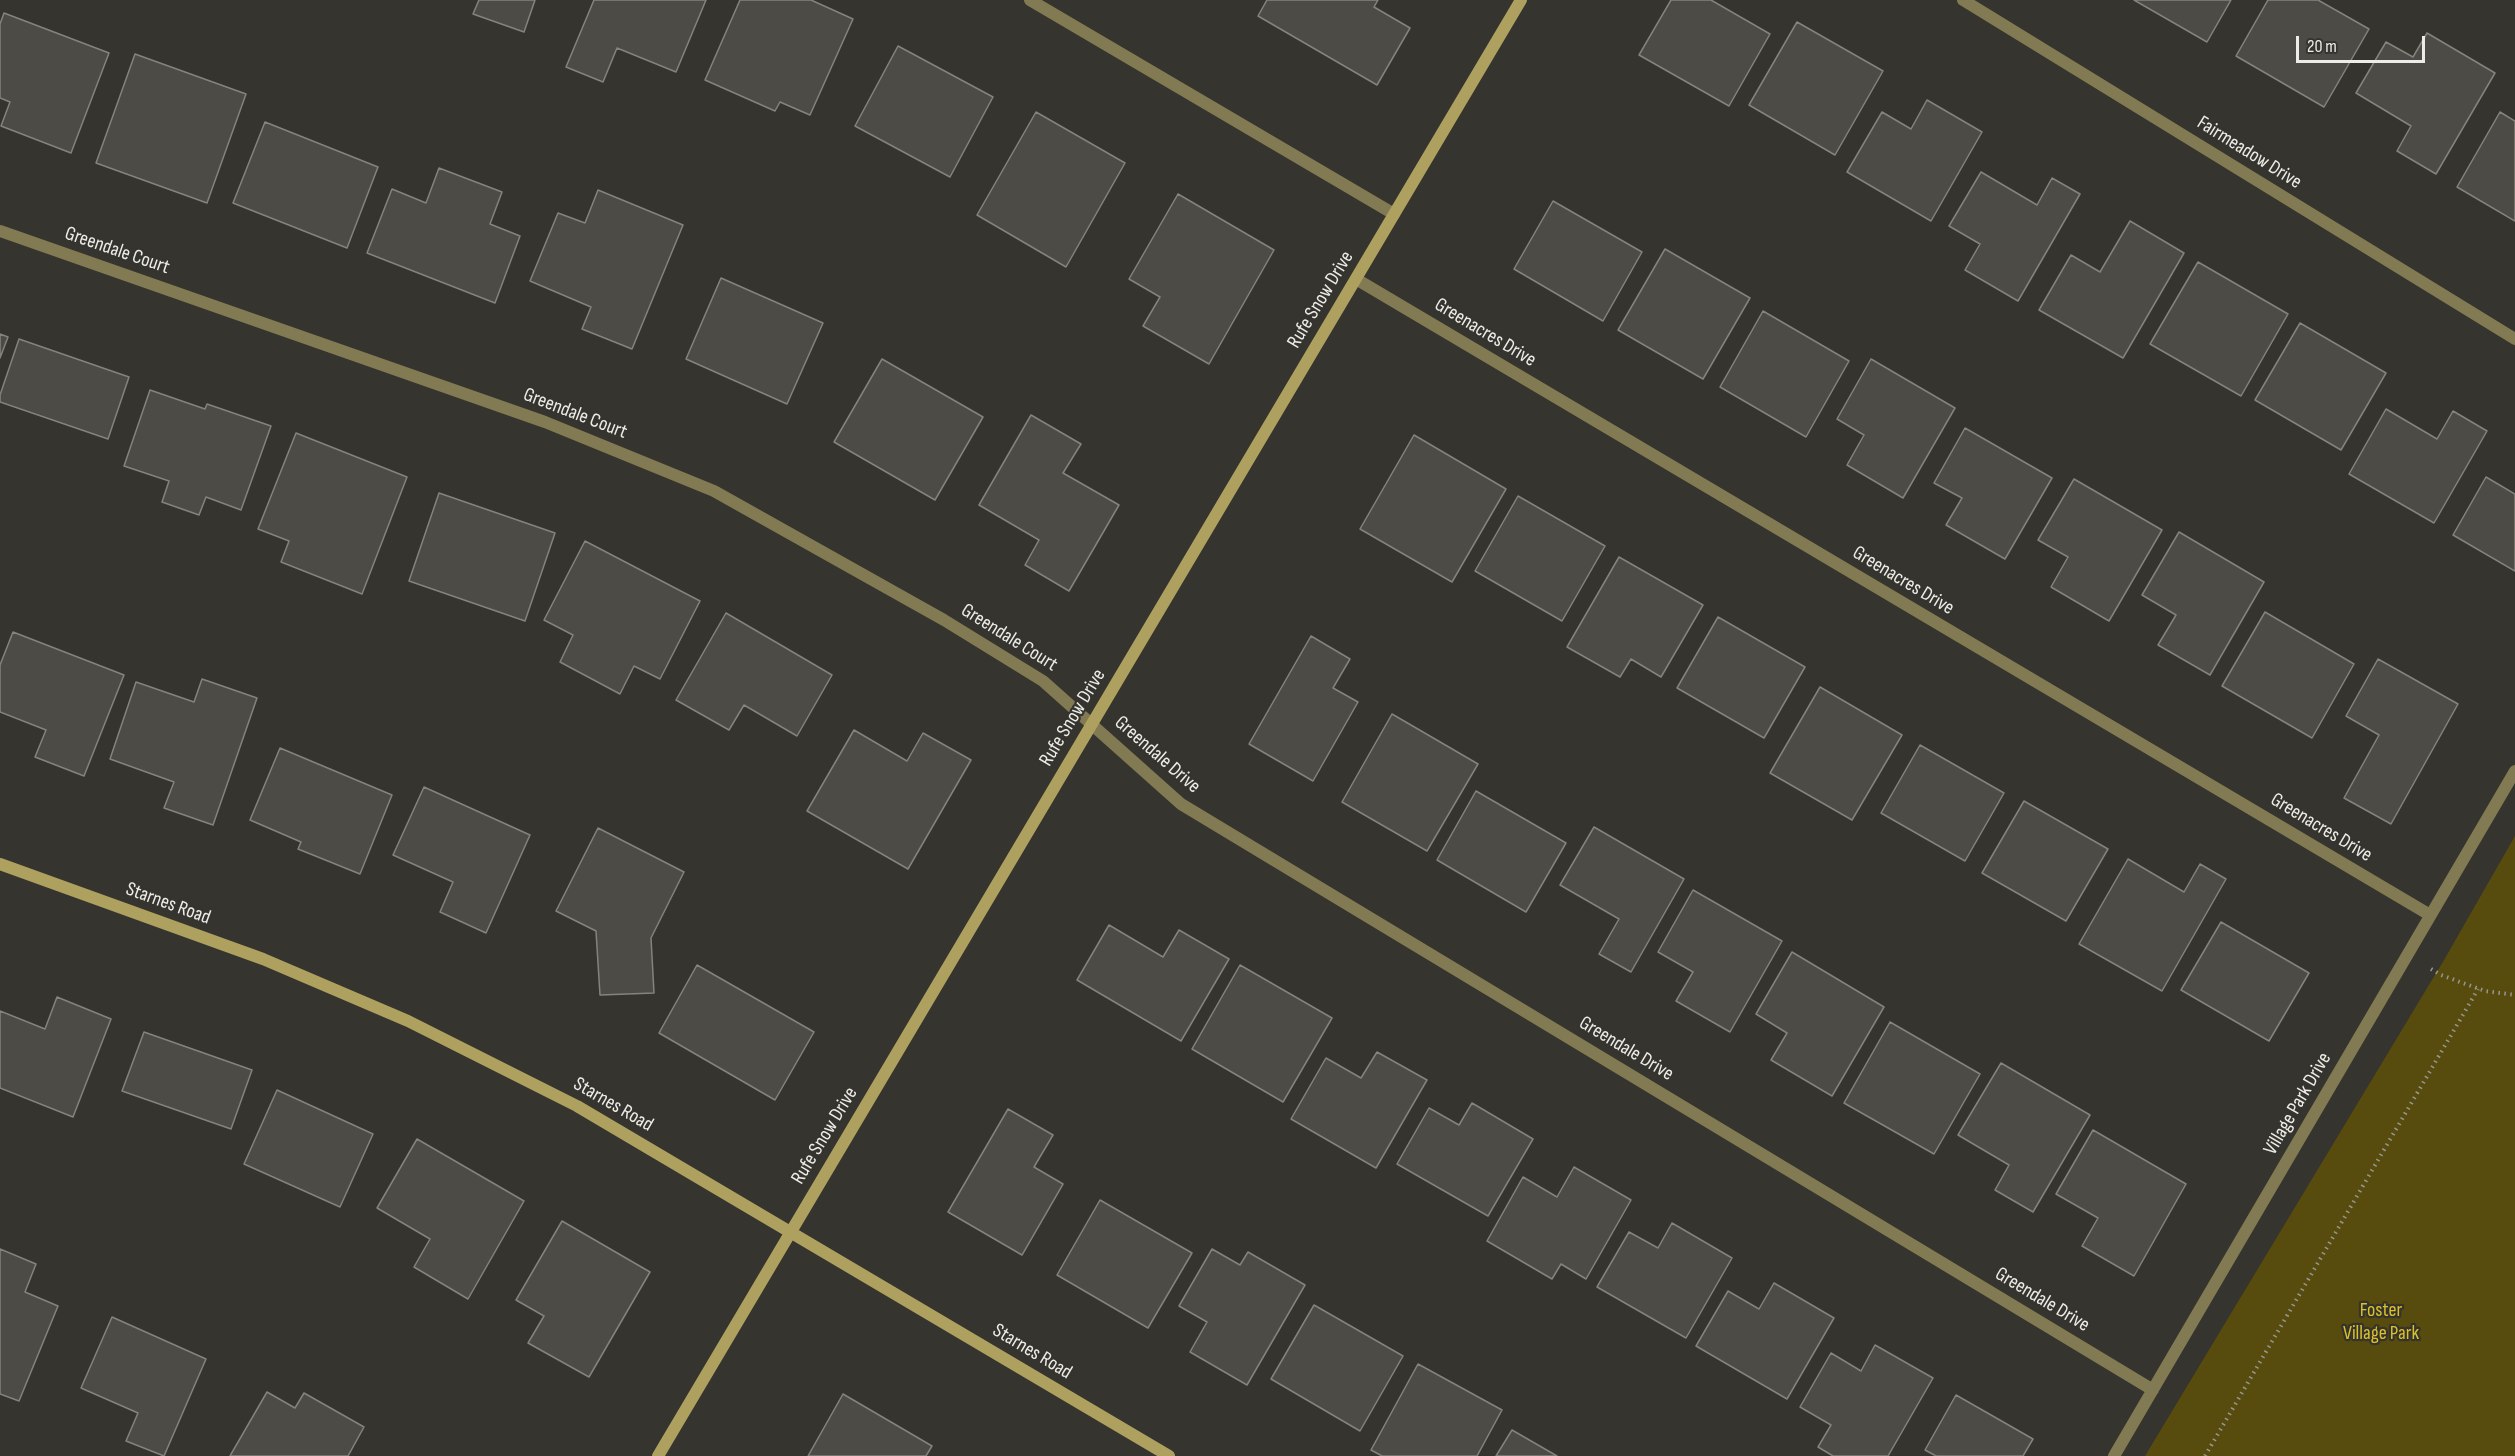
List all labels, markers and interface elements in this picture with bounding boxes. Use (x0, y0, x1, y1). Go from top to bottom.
scale bar (2299, 24, 2428, 62)
text: 20 m (2307, 36, 2337, 57)
street label: Fairmeadow Drive (2192, 111, 2306, 195)
street label: Greendale Court (61, 222, 173, 280)
street label: Rufe Snow Drive (1283, 247, 1359, 353)
street label: Greenacres Drive (1430, 293, 1540, 373)
street label: Greendale Court (520, 383, 630, 445)
street label: Greenacres Drive (1848, 541, 1958, 621)
street label: Greendale Court (956, 599, 1062, 677)
street label: Rufe Snow Drive (1035, 665, 1111, 771)
street label: Greendale Drive (1109, 711, 1205, 799)
street label: Greenacres Drive (2266, 788, 2376, 868)
street label: Starnes Road (122, 878, 214, 930)
street label: Greendale Drive (1574, 1011, 1678, 1087)
street label: Village Park Drive (2259, 1048, 2337, 1160)
street label: Starnes Road (569, 1073, 657, 1137)
street label: Rufe Snow Drive (787, 1083, 863, 1189)
street label: Greendale Drive (1990, 1262, 2094, 1338)
park label: Foster Village Park (2343, 1299, 2419, 1346)
street label: Starnes Road (988, 1319, 1076, 1385)

